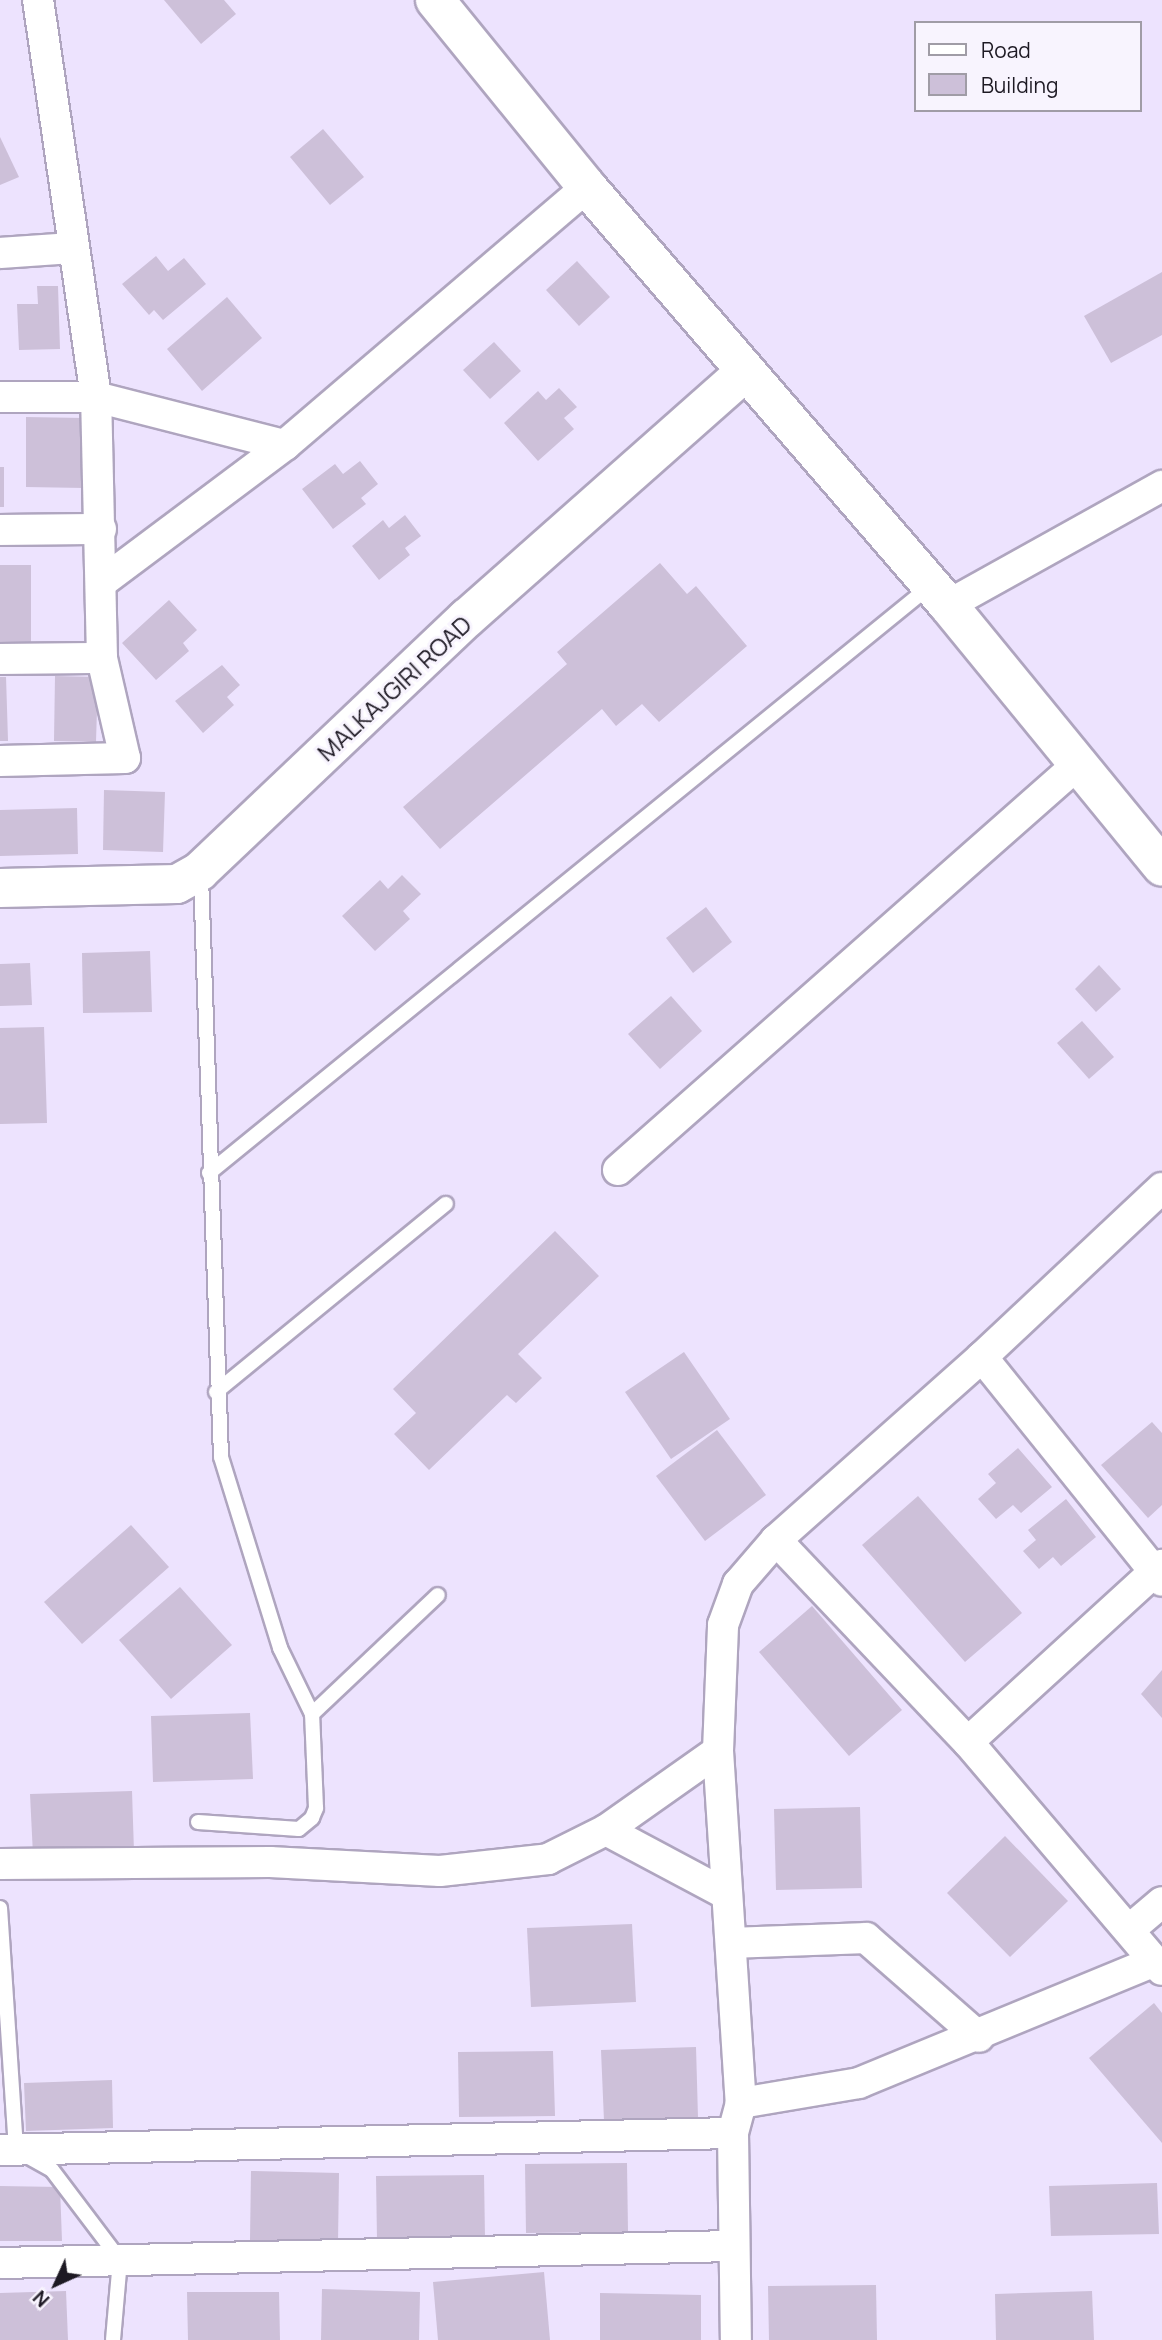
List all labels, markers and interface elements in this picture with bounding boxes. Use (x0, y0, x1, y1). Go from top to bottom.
legend (914, 21, 1141, 112)
text: Road (981, 36, 1031, 64)
text: Building (981, 71, 1058, 99)
street label: MALKAJGIRI ROAD (311, 609, 477, 767)
north arrow (21, 2249, 91, 2319)
text: N (27, 2285, 55, 2313)

